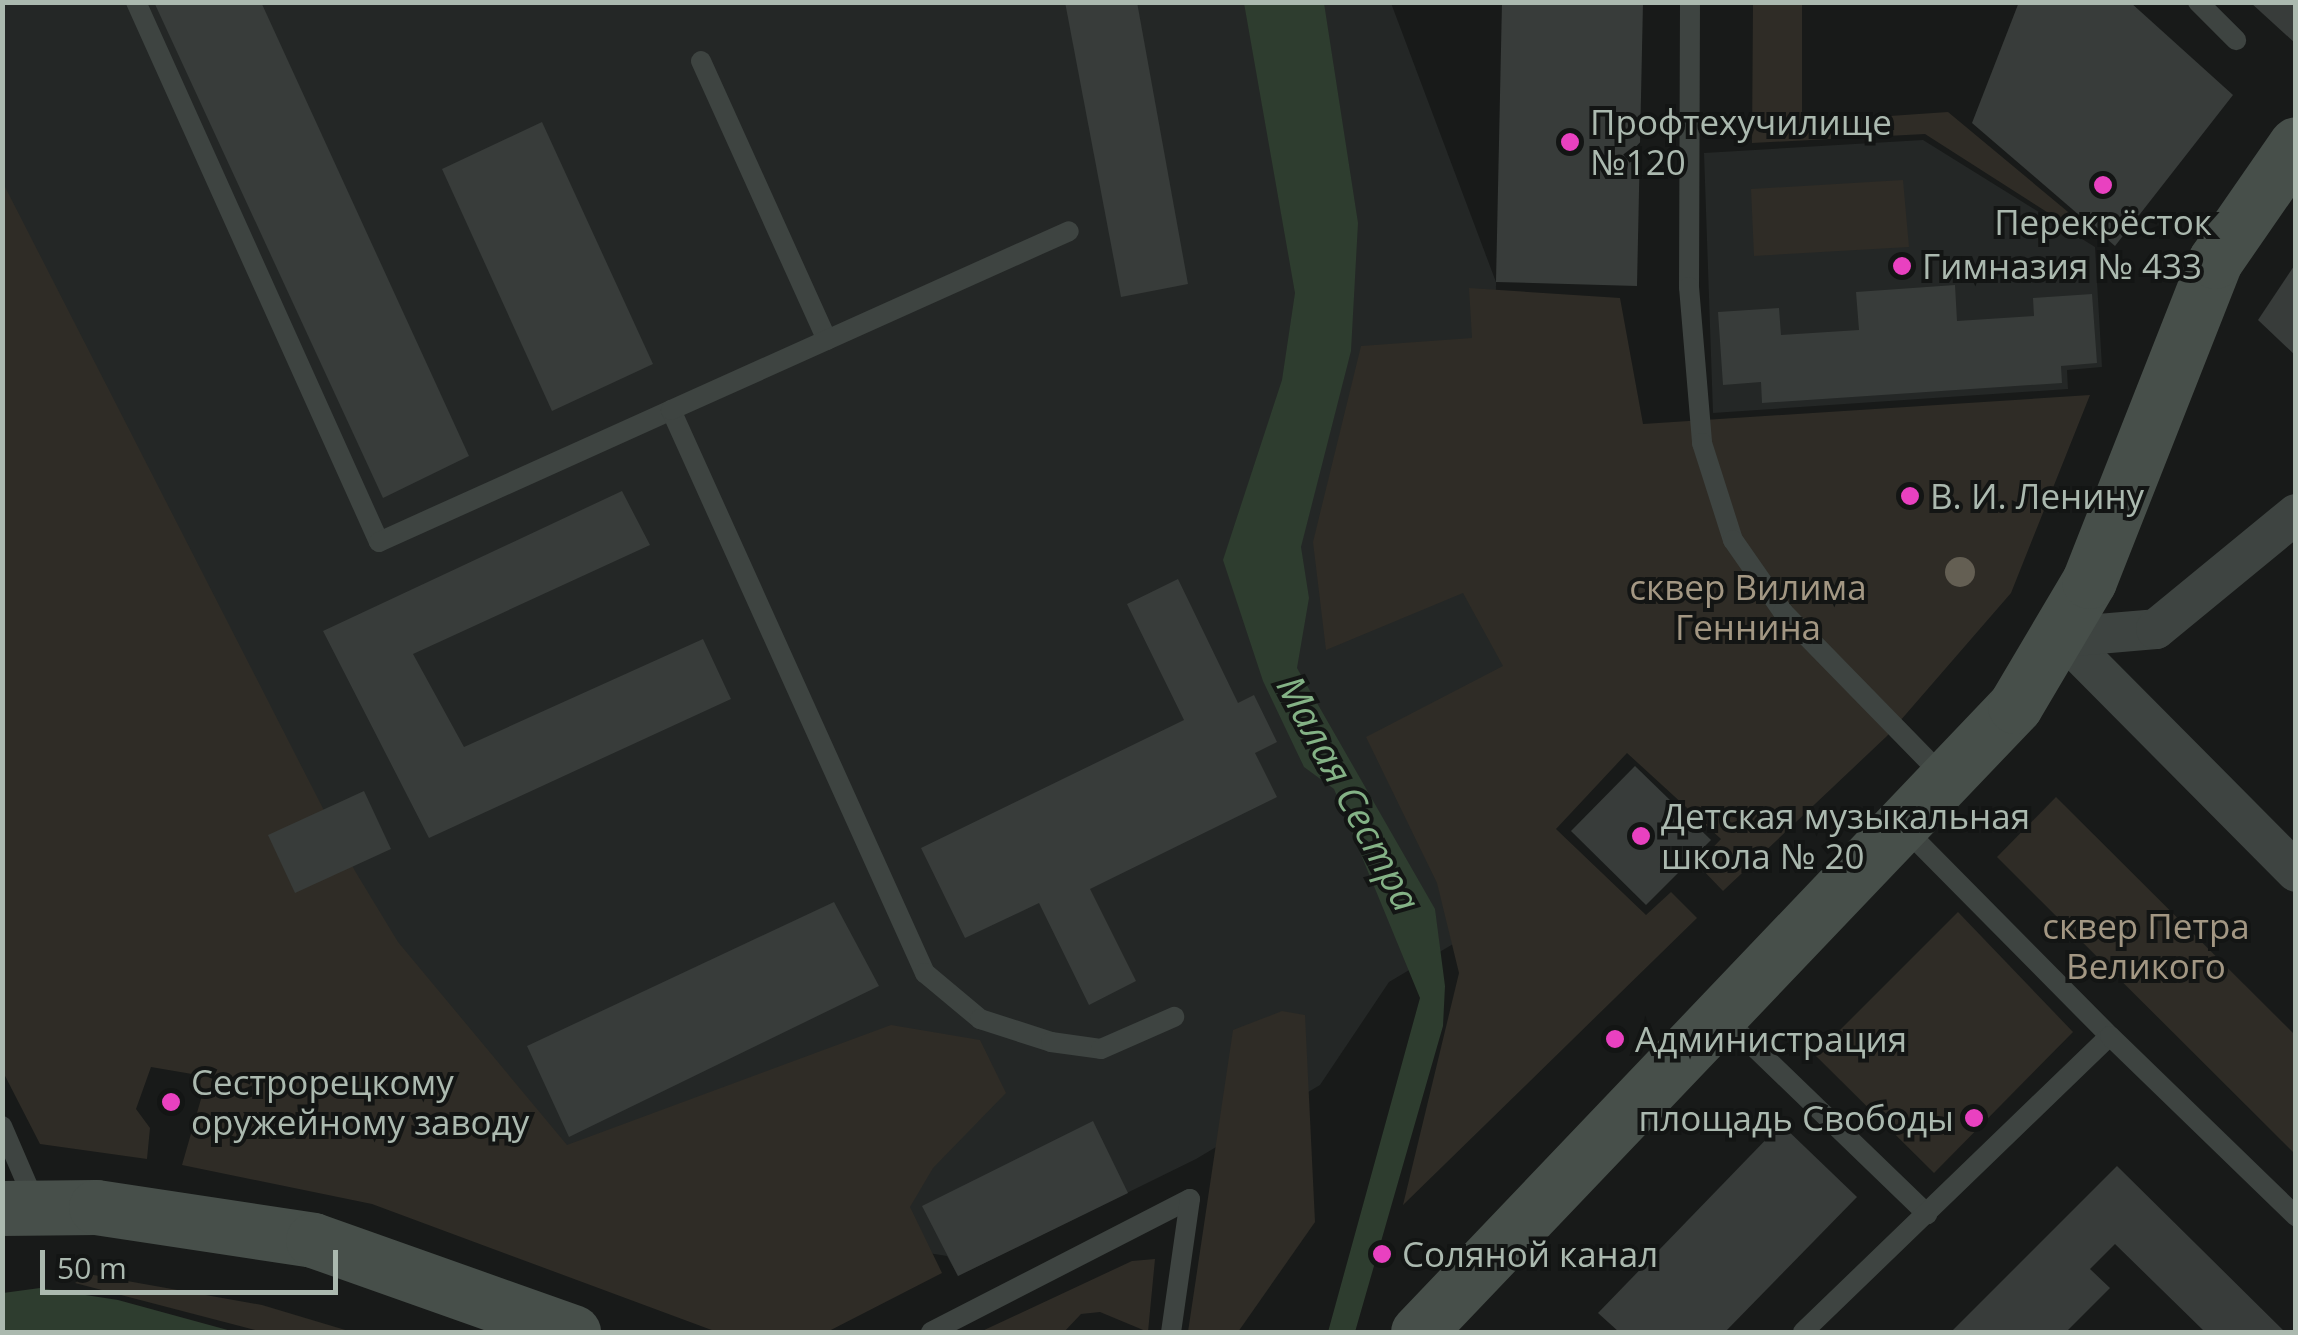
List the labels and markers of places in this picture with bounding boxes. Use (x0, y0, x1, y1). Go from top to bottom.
place label: Профтехучилище №120 (1590, 101, 1892, 183)
marker: Профтехучилище №120 (1559, 131, 1581, 153)
marker: Перекрёсток (2092, 174, 2114, 196)
place label: Перекрёсток (1994, 201, 2212, 243)
place label: Гимназия № 433 (1922, 245, 2202, 287)
marker: Гимназия № 433 (1891, 255, 1913, 277)
place label: В. И. Ленину (1930, 475, 2144, 517)
marker: В. И. Ленину (1899, 485, 1921, 507)
place label: Детская музыкальная школа № 20 (1661, 795, 2030, 877)
marker: Детская музыкальная школа № 20 (1630, 825, 1652, 847)
place label: Администрация (1635, 1018, 1907, 1060)
marker: Администрация (1604, 1028, 1626, 1050)
place label: Сестрорецкому оружейному заводу (191, 1061, 529, 1143)
marker: Сестрорецкому оружейному заводу (160, 1091, 182, 1113)
place label: площадь Свободы (1638, 1097, 1954, 1139)
marker: площадь Свободы (1963, 1107, 1985, 1129)
place label: Соляной канал (1402, 1233, 1658, 1275)
marker: Соляной канал (1371, 1243, 1393, 1265)

